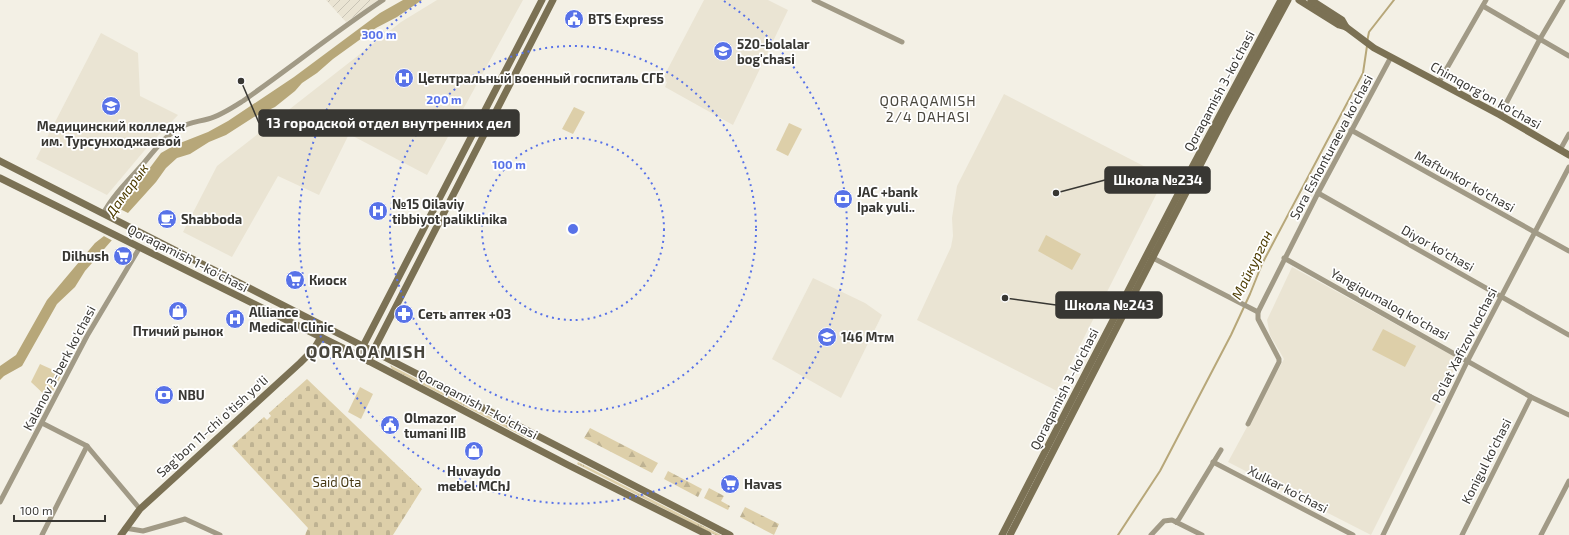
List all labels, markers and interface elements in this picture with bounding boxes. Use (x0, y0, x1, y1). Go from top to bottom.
public building icon: BTS Express (563, 8, 585, 30)
place label: BTS Express (588, 11, 664, 27)
text: 300 m (361, 27, 397, 41)
street label: Qoraqamish 3-ko'chasi (1180, 28, 1258, 154)
place label: 520-bolalar bog'chasi (737, 36, 810, 67)
school or university icon: 520-bolalar bog'chasi (712, 40, 734, 62)
street label: Chimqorg'on ko'chasi (1428, 58, 1544, 132)
hospital icon: Цетнтральный военный госпиталь СГБ (393, 67, 415, 89)
place label: Цетнтральный военный госпиталь СГБ (418, 70, 664, 86)
street label: Sora Eshonturaeva ko'chasi (1286, 72, 1376, 222)
text: 200 m (426, 92, 462, 106)
district label: QORAQAMISH 2/4 DAHASI (879, 92, 977, 125)
school or university icon: Медицинский колледж им. Турсунходжаевой (100, 95, 122, 117)
callout: 13 городской отдел внутренних дел (259, 110, 519, 136)
text: 13 городской отдел внутренних дел (267, 114, 511, 131)
place label: Медицинский колледж им. Турсунходжаевой (37, 118, 185, 149)
street label: Maftunkor ko'chasi (1412, 147, 1518, 215)
text: 100 m (492, 157, 526, 171)
water label: Дамарык (101, 159, 152, 220)
callout: Школа №234 (1105, 167, 1210, 193)
text: Школа №234 (1113, 171, 1203, 188)
place label: JAC +bank Ipak yuli.. (857, 184, 919, 215)
bank icon: JAC +bank Ipak yuli.. (832, 188, 854, 210)
place label: №15 Oilaviy tibbiyot paliklinika (392, 196, 507, 227)
hospital icon: №15 Oilaviy tibbiyot paliklinika (367, 200, 389, 222)
cafe icon: Shabboda (156, 208, 178, 230)
place label: Shabboda (181, 211, 242, 227)
street label: Qoraqamish 1-koʻchasi (125, 221, 251, 295)
street label: Diyor ko'chasi (1399, 221, 1477, 275)
centre of rings (566, 222, 580, 236)
water label: Майкурган (1228, 227, 1276, 302)
supermarket icon: Dilhush (112, 245, 134, 267)
place label: Dilhush (62, 248, 109, 264)
street label: Yangiqumaloq ko'chasi (1328, 265, 1452, 343)
supermarket icon: Киоск (284, 269, 306, 291)
place label: Киоск (309, 272, 348, 288)
street label: Po'lat Xafizov kochasi (1428, 285, 1500, 405)
callout: Школа №243 (1056, 292, 1162, 318)
text: Школа №243 (1064, 296, 1154, 313)
shop icon: Птичий рынок (167, 300, 189, 322)
street label: Kalanov 3-berk ko'chasi (19, 303, 99, 433)
pharmacy icon: Сеть аптек +03 (393, 303, 415, 325)
place label: Alliance Medical Clinic (249, 304, 334, 335)
place label: Сеть аптек +03 (418, 306, 511, 322)
hospital icon: Alliance Medical Clinic (224, 308, 246, 330)
place label: Птичий рынок (133, 323, 224, 339)
street label: Qoraqamish 3-ko'chasi (1026, 325, 1102, 453)
school or university icon: 146 Мтм (816, 326, 838, 348)
place label: 146 Мтм (841, 329, 894, 345)
district label: QORAQAMISH (306, 341, 426, 362)
street label: Qoraqamish 1-koʻchasi (415, 366, 541, 442)
street label: Sag'bon 11-chi o'tish yo'li (153, 372, 271, 480)
bank icon: NBU (153, 384, 175, 406)
place label: NBU (178, 387, 205, 403)
place label: Olmazor tumani IIB (404, 410, 466, 441)
public building icon: Olmazor tumani IIB (379, 414, 401, 436)
street label: Konigul ko'chasi (1458, 416, 1514, 506)
shop icon: Huvaydo mebel MChJ (463, 440, 485, 462)
street label: Xulkar ko'chasi (1245, 462, 1331, 516)
place label: Huvaydo mebel MChJ (438, 463, 510, 494)
supermarket icon: Havas (719, 473, 741, 495)
park label: Said Ota (313, 474, 361, 490)
place label: Havas (744, 476, 782, 492)
scale bar (14, 497, 105, 523)
text: 100 m (20, 503, 52, 517)

